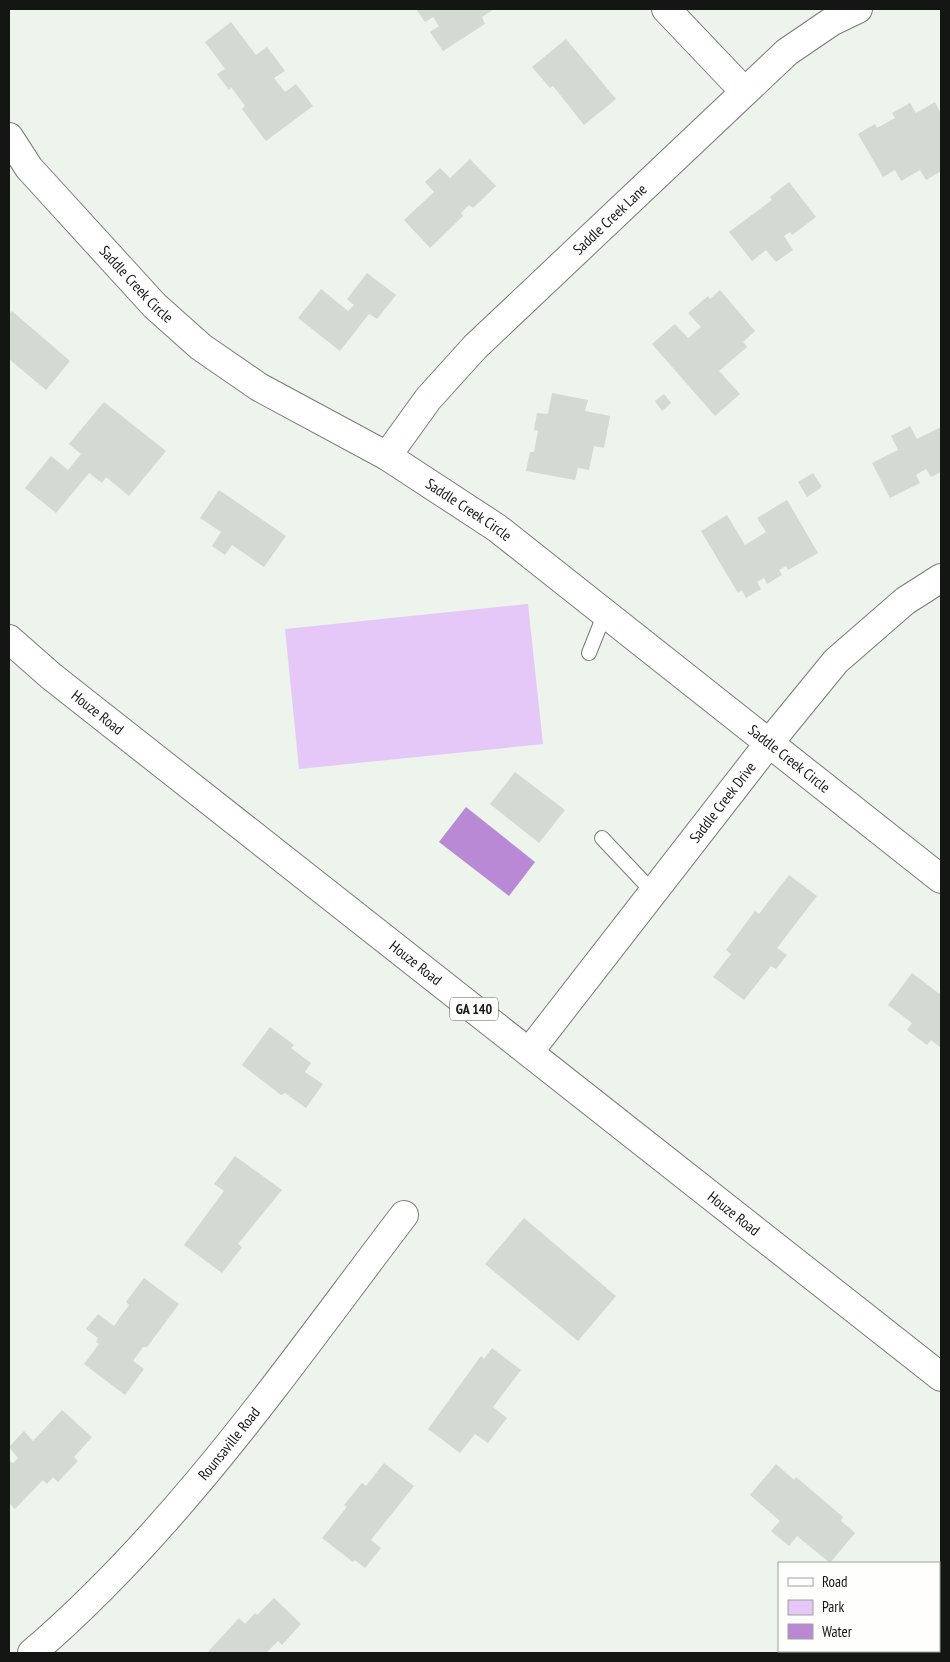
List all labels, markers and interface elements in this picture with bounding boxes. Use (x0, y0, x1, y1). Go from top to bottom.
street label: Saddle Creek Lane (569, 180, 651, 259)
street label: Saddle Creek Circle (95, 241, 177, 327)
street label: Saddle Creek Circle (422, 474, 516, 545)
street label: Houze Road (68, 686, 128, 739)
street label: Saddle Creek Circle (744, 720, 834, 797)
street label: Saddle Creek Drive (685, 758, 760, 846)
street label: Houze Road (386, 936, 446, 989)
road number: GA 140 (450, 998, 498, 1021)
street label: Houze Road (704, 1187, 764, 1240)
street label: Rounsaville Road (194, 1403, 264, 1484)
legend (778, 1562, 940, 1652)
text: Road (822, 1572, 848, 1591)
text: Park (822, 1597, 844, 1616)
text: Water (822, 1622, 853, 1641)

